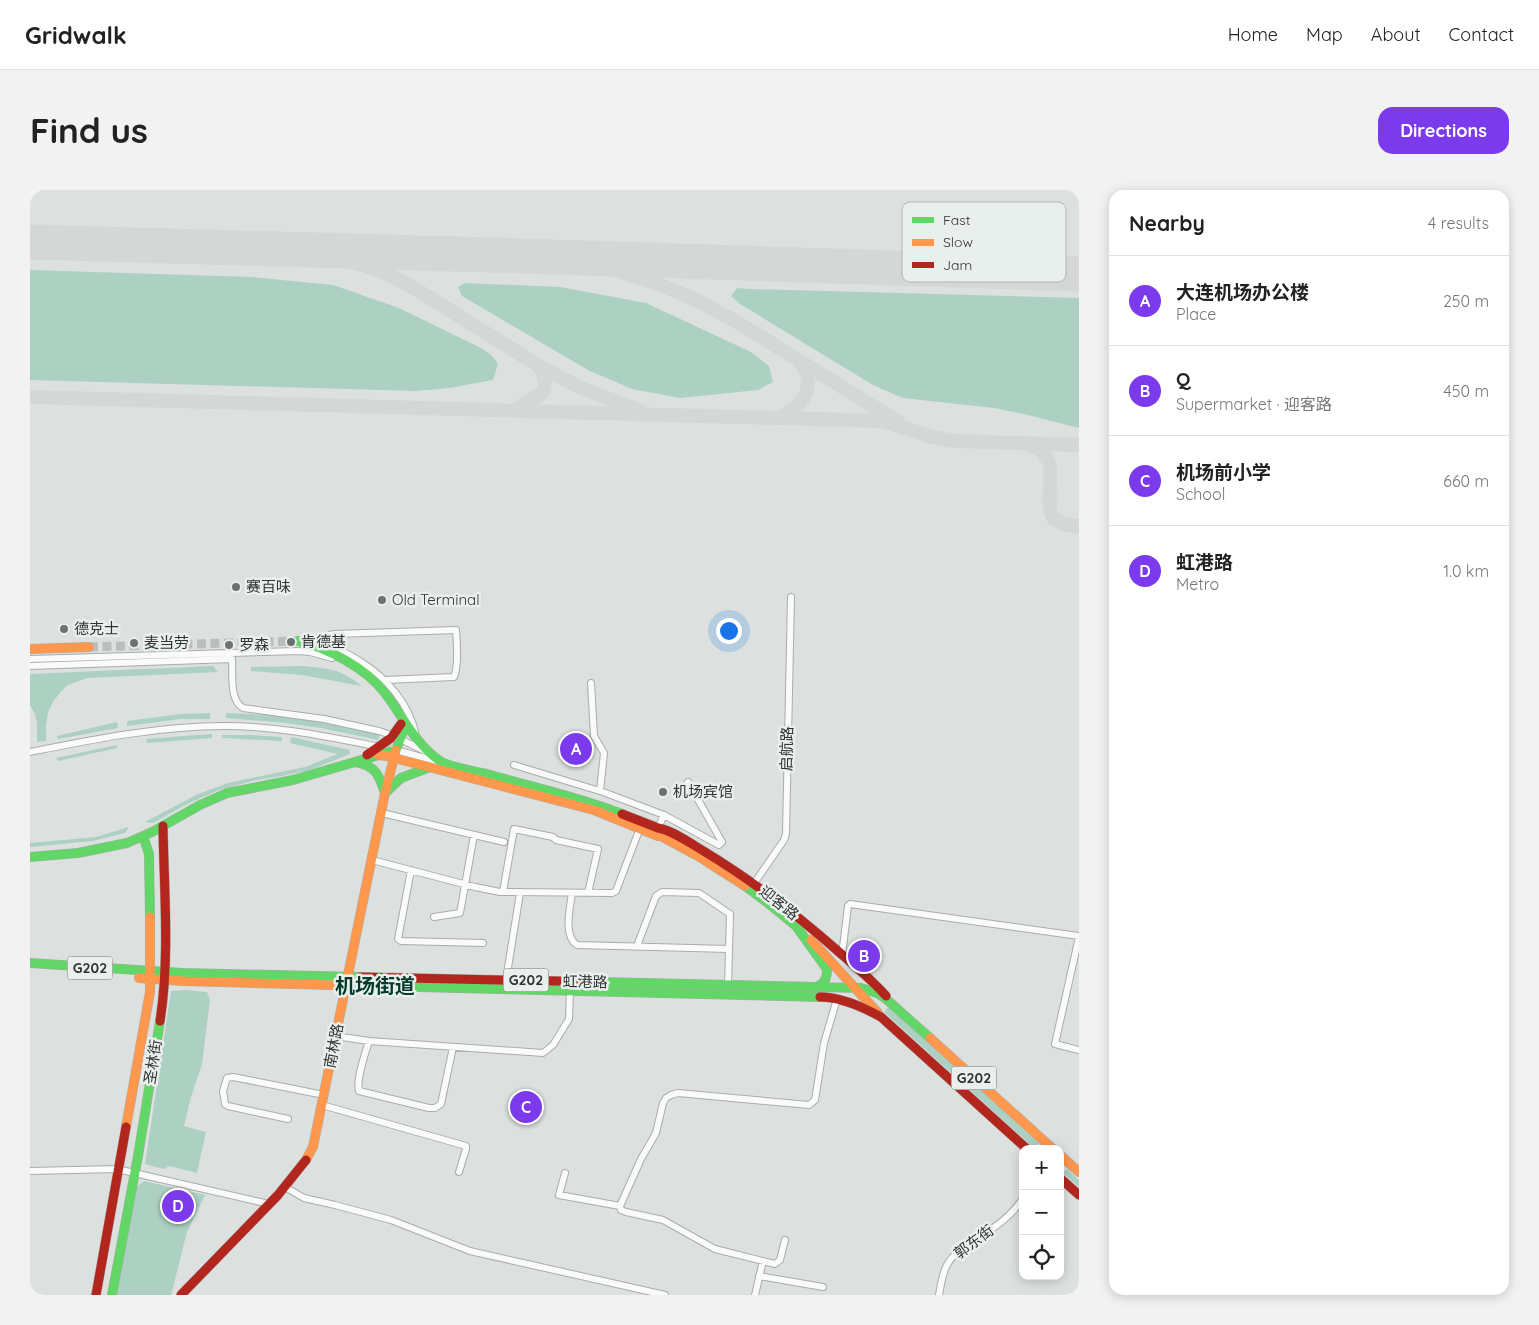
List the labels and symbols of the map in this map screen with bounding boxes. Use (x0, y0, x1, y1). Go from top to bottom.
legend (902, 202, 1066, 282)
text: Fast (943, 211, 971, 229)
text: Slow (943, 233, 973, 251)
text: Jam (943, 256, 972, 274)
place label: 赛百味 (246, 577, 291, 596)
marker: 赛百味 (230, 581, 242, 593)
place label: Old Terminal (392, 590, 480, 609)
marker: Old Terminal (376, 594, 388, 606)
your location (716, 618, 742, 644)
place label: 德克士 (74, 619, 119, 638)
marker: 德克士 (58, 623, 70, 635)
place label: 肯德基 (301, 632, 346, 651)
place label: 麦当劳 (144, 633, 189, 652)
place label: 罗森 (239, 635, 269, 654)
marker: 肯德基 (285, 636, 297, 648)
marker: 麦当劳 (128, 637, 140, 649)
marker: 罗森 (223, 639, 235, 651)
street label: 启航路 (777, 726, 796, 772)
pin: A (560, 730, 592, 768)
place label: 机场宾馆 (673, 782, 733, 801)
marker: 机场宾馆 (657, 786, 669, 798)
street label: 迎客路 (756, 881, 803, 924)
pin: B (848, 937, 880, 975)
road number: G202 (68, 956, 112, 980)
road number: G202 (504, 968, 548, 992)
street label: 虹港路 (562, 972, 608, 991)
district label: 机场街道 (335, 973, 415, 998)
street label: 南林路 (320, 1022, 347, 1070)
street label: 圣林街 (140, 1038, 165, 1086)
road number: G202 (952, 1066, 996, 1090)
pin: C (510, 1088, 542, 1126)
pin: D (162, 1187, 194, 1225)
street label: 郭东街 (950, 1220, 997, 1263)

